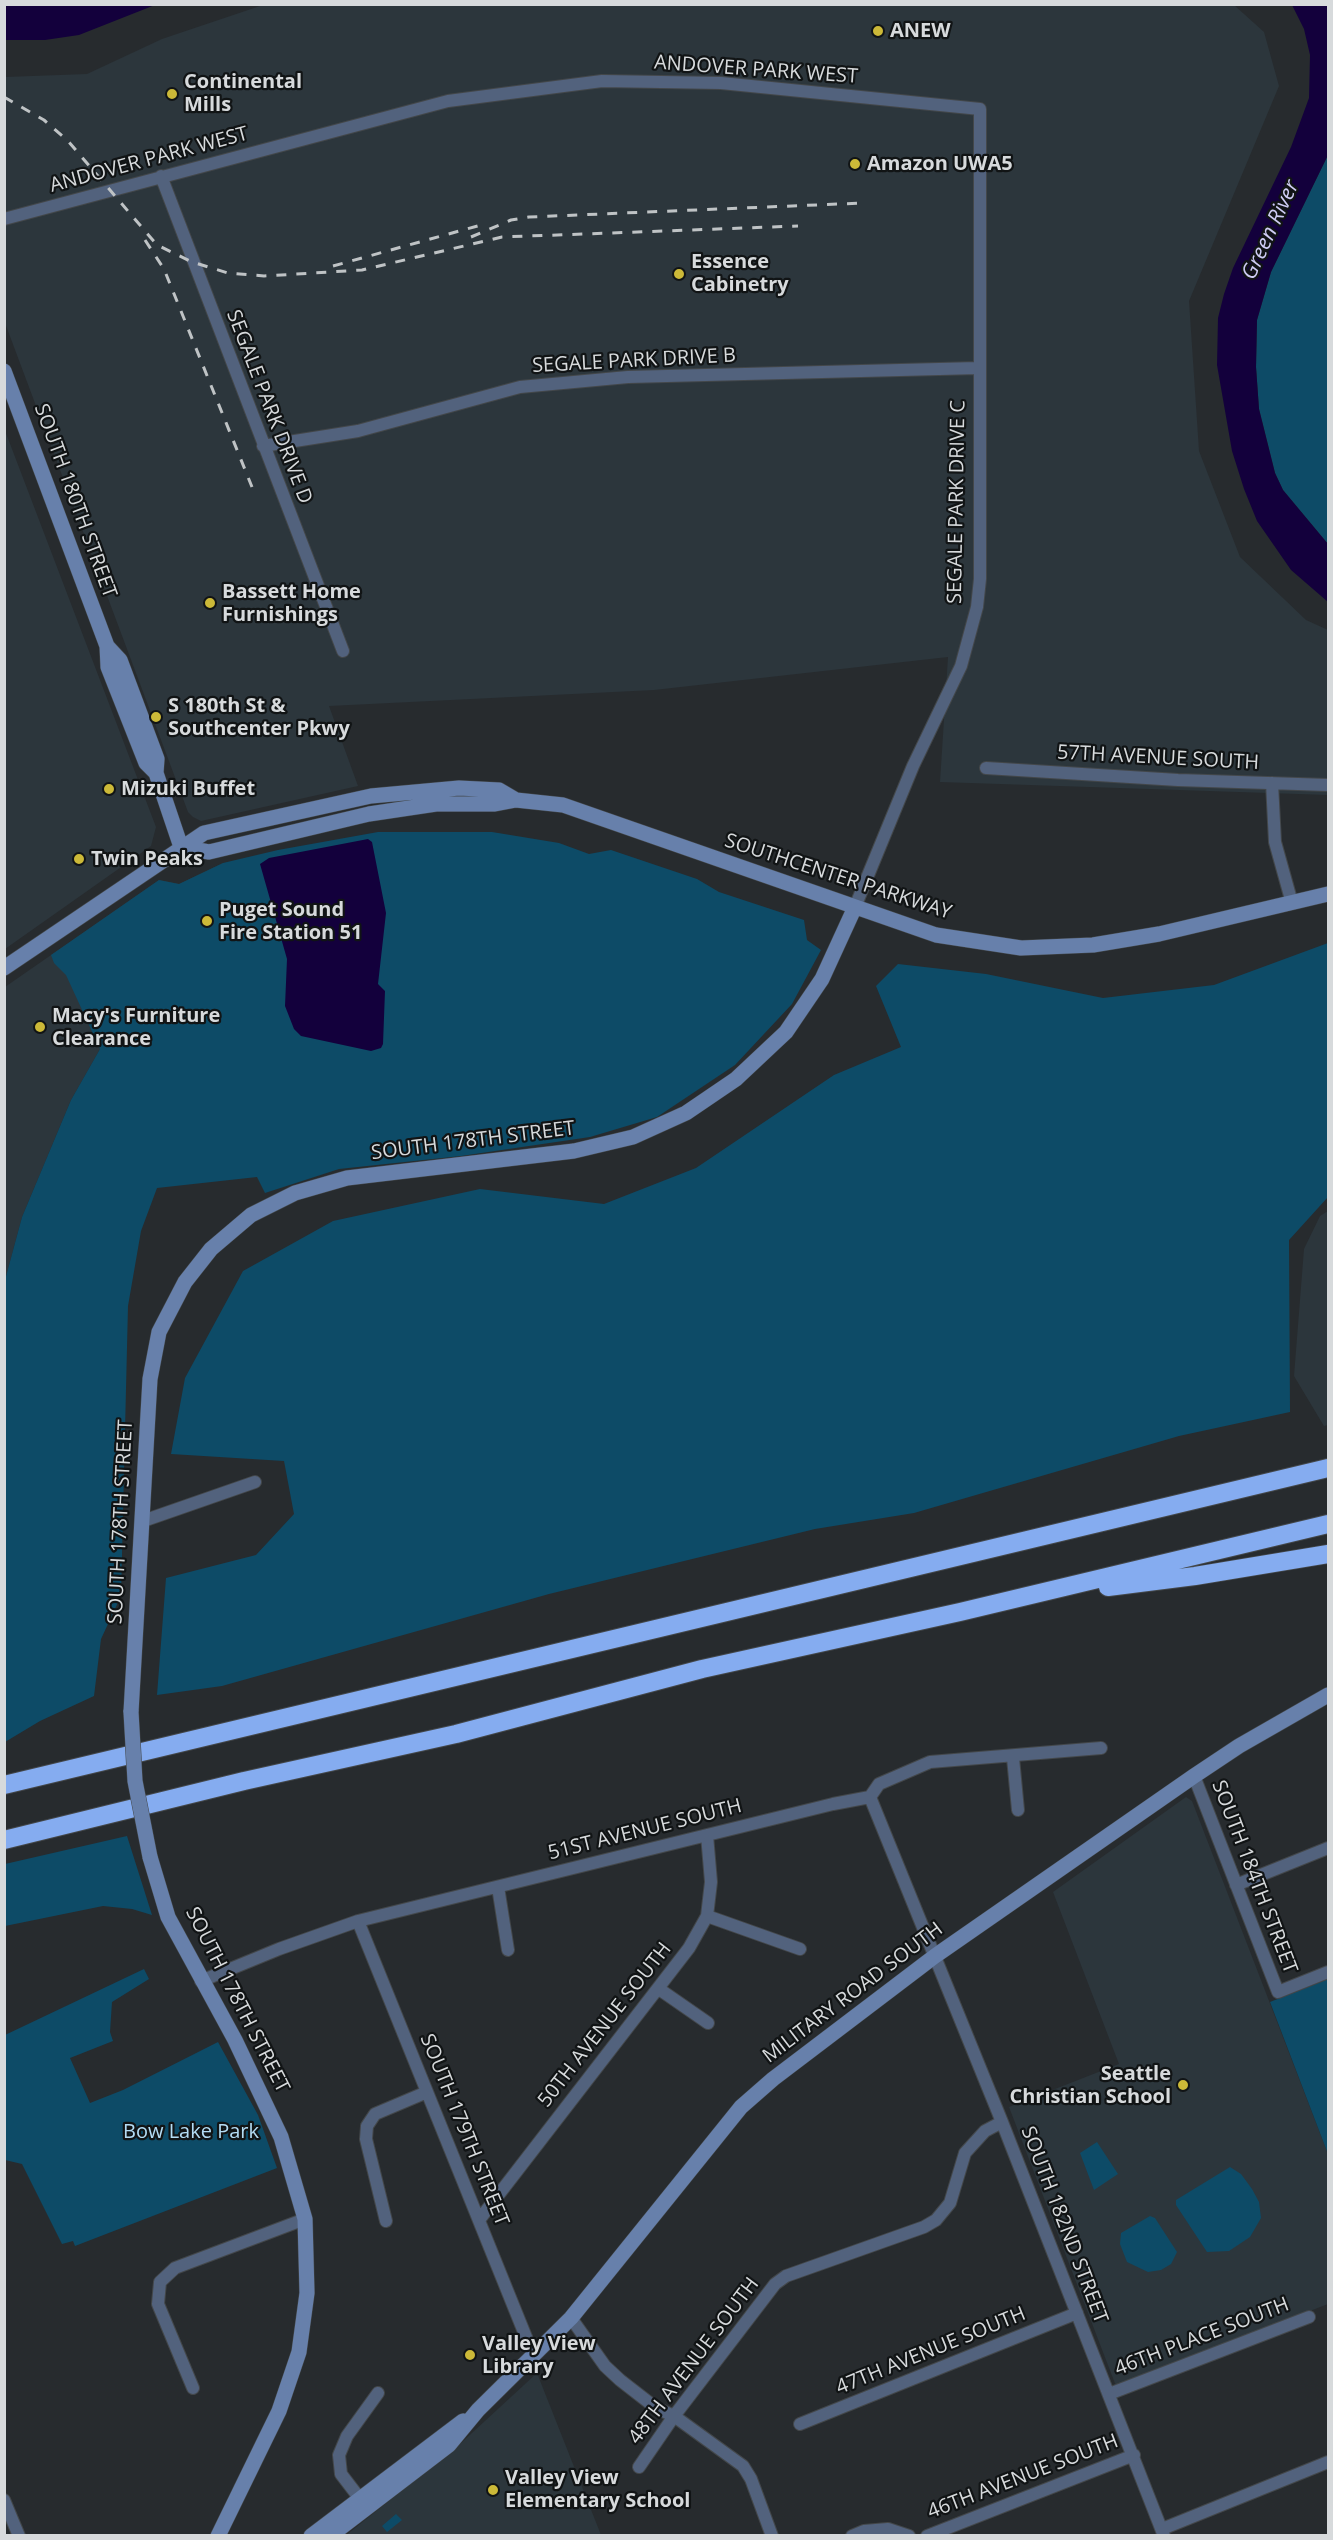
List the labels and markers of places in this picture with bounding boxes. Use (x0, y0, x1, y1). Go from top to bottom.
place label: ANEW (890, 19, 951, 43)
marker: ANEW (871, 24, 885, 38)
place label: Continental Mills (184, 70, 302, 117)
marker: Continental Mills (165, 87, 179, 101)
place label: Amazon UWA5 (867, 152, 1013, 176)
marker: Amazon UWA5 (848, 157, 862, 171)
place label: Essence Cabinetry (691, 250, 789, 297)
marker: Essence Cabinetry (672, 267, 686, 281)
place label: Bassett Home Furnishings (222, 580, 361, 627)
marker: Bassett Home Furnishings (203, 596, 217, 610)
place label: S 180th St & Southcenter Pkwy (168, 694, 350, 741)
marker: S 180th St & Southcenter Pkwy (149, 710, 163, 724)
place label: Mizuki Buffet (121, 777, 255, 801)
marker: Mizuki Buffet (102, 782, 116, 796)
place label: Twin Peaks (91, 847, 203, 871)
marker: Twin Peaks (72, 852, 86, 866)
place label: Puget Sound Fire Station 51 (219, 898, 362, 945)
marker: Puget Sound Fire Station 51 (200, 914, 214, 928)
place label: Macy's Furniture Clearance (52, 1004, 220, 1051)
marker: Macy's Furniture Clearance (33, 1020, 47, 1034)
place label: Seattle Christian School (1009, 2062, 1171, 2109)
marker: Seattle Christian School (1176, 2078, 1190, 2092)
place label: Valley View Library (482, 2332, 596, 2379)
marker: Valley View Library (463, 2348, 477, 2362)
place label: Valley View Elementary School (505, 2466, 690, 2513)
marker: Valley View Elementary School (486, 2483, 500, 2497)

